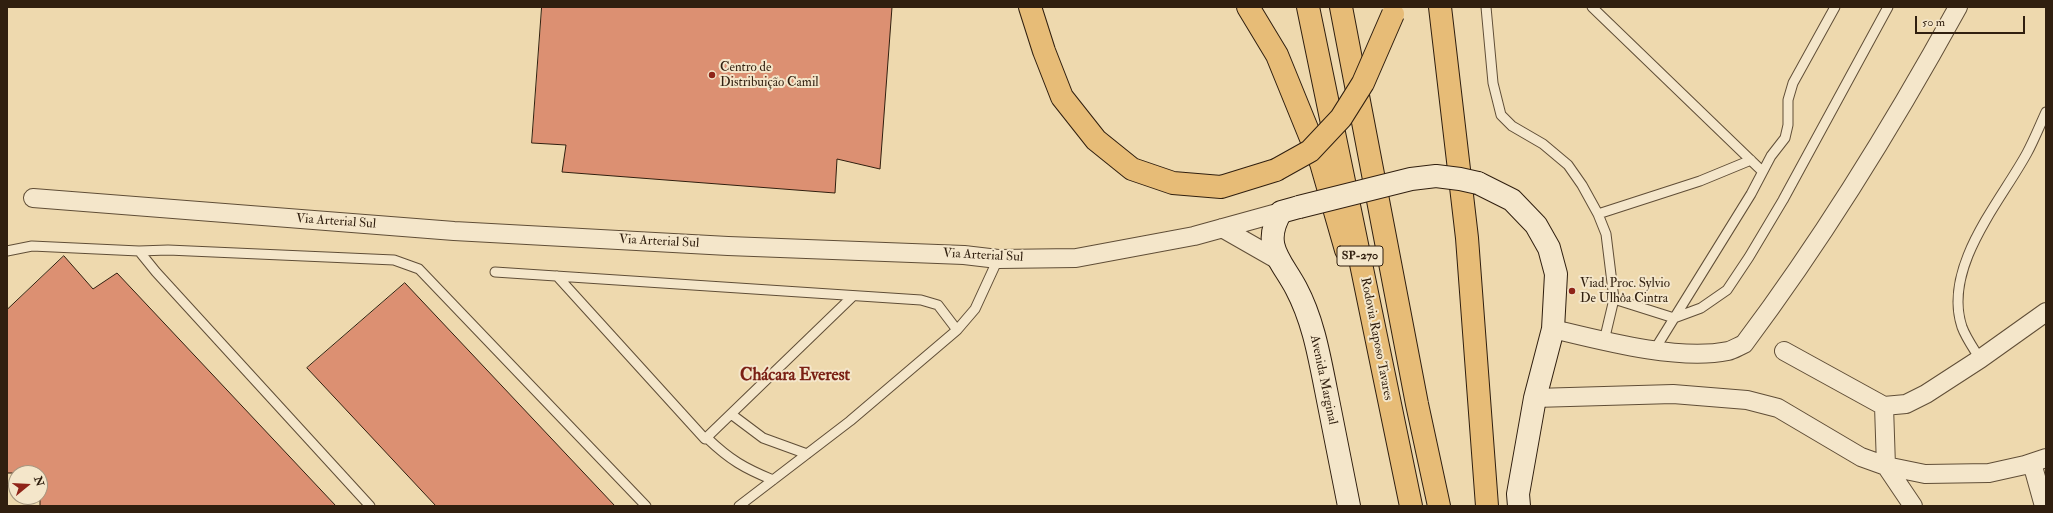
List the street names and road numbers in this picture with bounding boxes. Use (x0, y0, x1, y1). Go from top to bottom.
street label: Via Arterial Sul (295, 211, 377, 233)
street label: Via Arterial Sul (618, 232, 700, 252)
street label: Via Arterial Sul (942, 246, 1024, 266)
road number: SP-270 (1337, 246, 1383, 266)
street label: Rodovia Raposo Tavares (1356, 276, 1396, 402)
street label: Avenida Marginal (1306, 334, 1340, 426)

